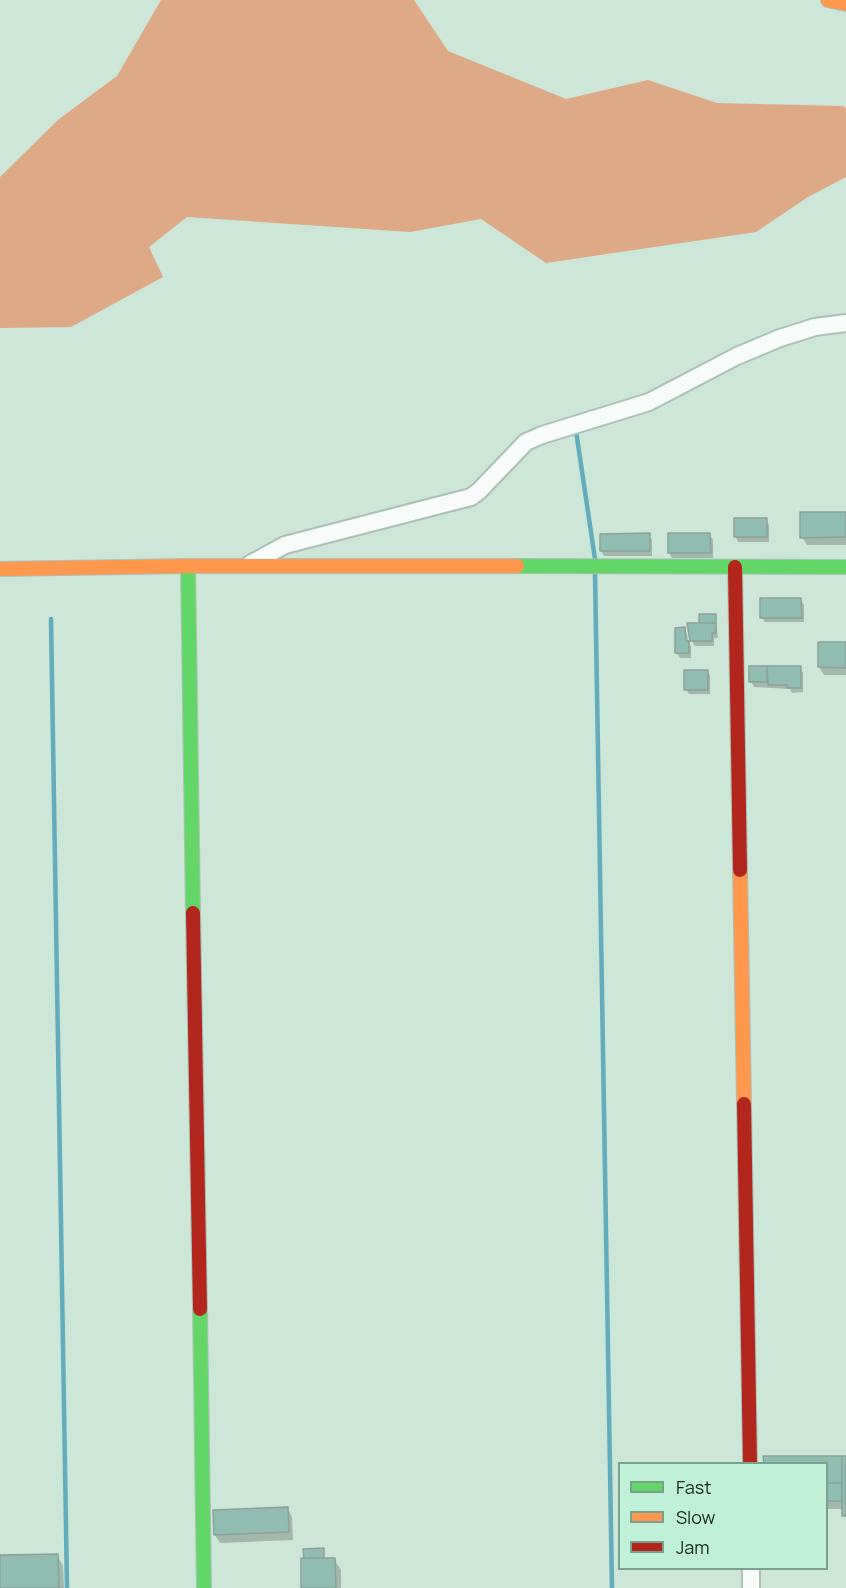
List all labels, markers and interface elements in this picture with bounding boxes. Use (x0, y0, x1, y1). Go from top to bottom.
legend (618, 1462, 828, 1570)
text: Fast (676, 1475, 711, 1499)
text: Slow (676, 1505, 715, 1529)
text: Jam (676, 1535, 710, 1559)

